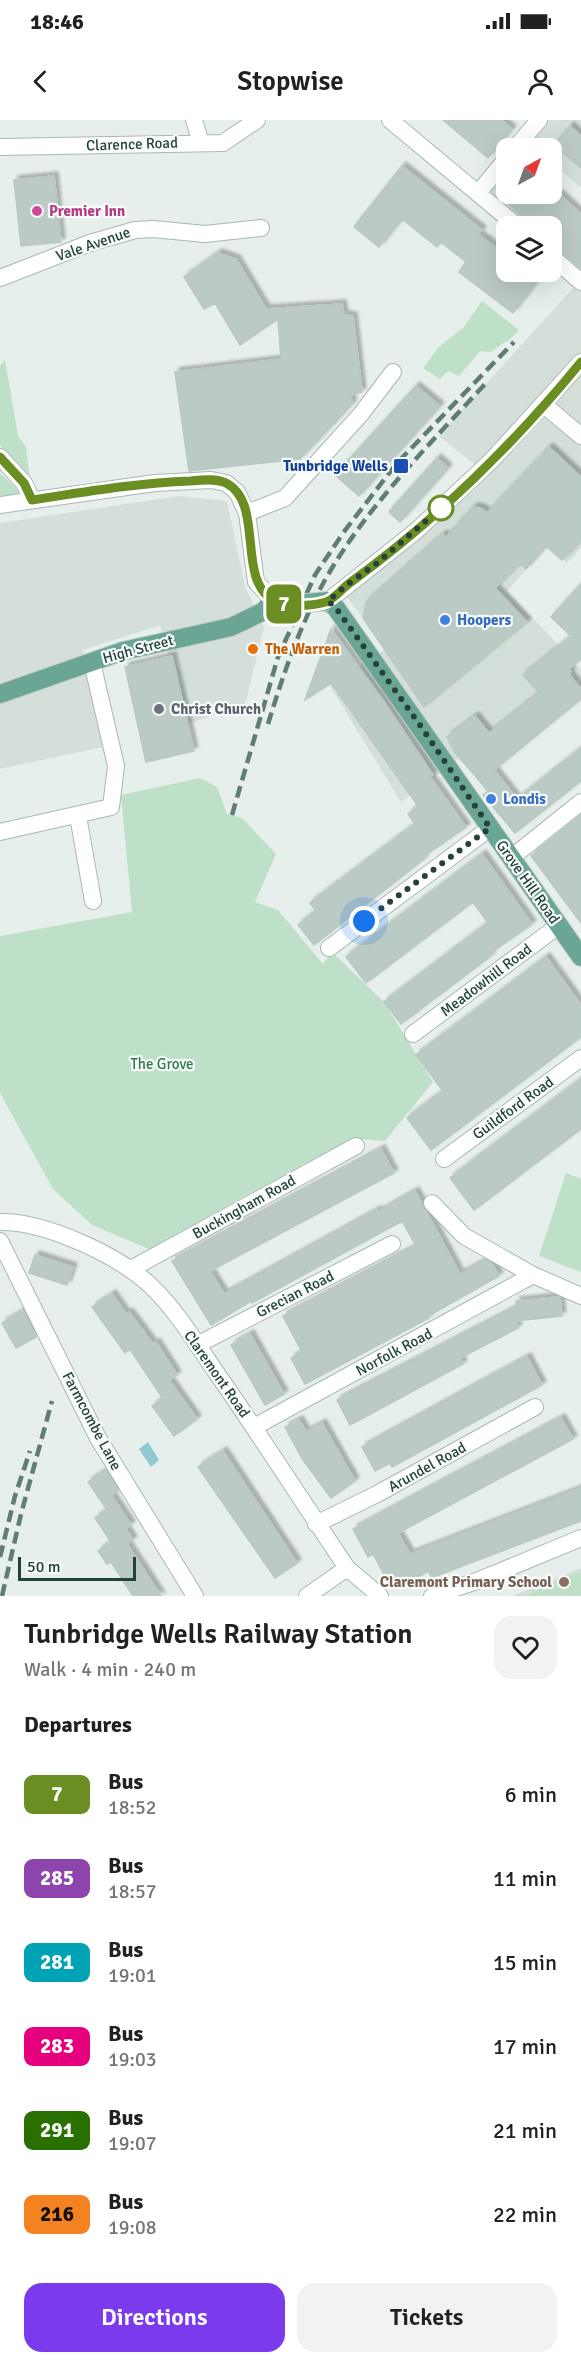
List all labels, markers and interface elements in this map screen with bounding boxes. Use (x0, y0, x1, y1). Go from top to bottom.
text: 18:46 (30, 8, 84, 35)
icon: back (24, 65, 57, 98)
text: Stopwise (237, 65, 344, 98)
icon: person (524, 65, 557, 98)
street label: Clarence Road (86, 133, 178, 155)
north arrow (496, 138, 562, 204)
map controls (496, 138, 562, 282)
place label: Premier Inn (49, 202, 125, 220)
marker: Premier Inn (30, 204, 44, 218)
button: layers (496, 216, 562, 282)
street label: Vale Avenue (53, 223, 133, 265)
place label: Tunbridge Wells (283, 457, 388, 475)
marker: Tunbridge Wells (392, 457, 410, 475)
unlabelled marker (428, 495, 454, 521)
line badge: 7 (264, 584, 304, 624)
text: 7 (278, 591, 290, 617)
place label: Hoopers (457, 611, 511, 629)
marker: Hoopers (438, 613, 452, 627)
street label: High Street (101, 631, 175, 667)
place label: The Warren (265, 640, 340, 658)
marker: The Warren (246, 642, 260, 656)
place label: Christ Church (171, 700, 261, 718)
marker: Christ Church (152, 702, 166, 716)
place label: Londis (503, 790, 546, 808)
marker: Londis (484, 792, 498, 806)
street label: Grove Hill Road (492, 837, 564, 927)
your location (349, 906, 379, 936)
street label: Meadowhill Road (437, 940, 535, 1020)
park label: The Grove (130, 1055, 194, 1073)
street label: Guildford Road (469, 1073, 557, 1143)
street label: Buckingham Road (189, 1171, 299, 1243)
street label: Grecian Road (253, 1267, 337, 1321)
street label: Norfolk Road (353, 1324, 435, 1380)
street label: Claremont Road (180, 1327, 254, 1421)
street label: Farmcombe Lane (59, 1369, 125, 1473)
street label: Arundel Road (385, 1438, 469, 1496)
scale bar (18, 1554, 136, 1582)
text: 50 m (27, 1557, 61, 1577)
place label: Claremont Primary School (380, 1573, 552, 1591)
marker: Claremont Primary School (557, 1575, 571, 1589)
button: heart (494, 1616, 557, 1679)
text: Tunbridge Wells Railway Station (24, 1617, 413, 1651)
text: Walk · 4 min · 240 m (24, 1657, 196, 1682)
text: Departures (24, 1711, 132, 1738)
text: Bus (108, 1768, 143, 1795)
text: 7 (51, 1781, 63, 1807)
text: 6 min (505, 1781, 557, 1808)
text: 18:52 (108, 1795, 157, 1820)
text: Bus (108, 1852, 143, 1879)
text: 285 (40, 1865, 74, 1891)
text: 11 min (493, 1865, 557, 1892)
text: 18:57 (108, 1879, 157, 1904)
text: Bus (108, 1936, 143, 1963)
text: 281 (40, 1949, 74, 1975)
text: 15 min (493, 1949, 557, 1976)
text: 19:01 (108, 1963, 157, 1988)
text: Bus (108, 2020, 143, 2047)
text: 283 (40, 2033, 74, 2059)
text: 17 min (493, 2033, 557, 2060)
text: 19:03 (108, 2047, 157, 2072)
text: Bus (108, 2104, 143, 2131)
text: 291 (40, 2117, 74, 2143)
text: 21 min (493, 2117, 557, 2144)
text: 19:07 (108, 2131, 157, 2156)
text: Bus (108, 2188, 143, 2215)
text: 216 (40, 2201, 74, 2227)
text: 22 min (493, 2201, 557, 2228)
text: 19:08 (108, 2215, 157, 2240)
button: Directions (24, 2283, 285, 2352)
button: Tickets (297, 2283, 557, 2352)

